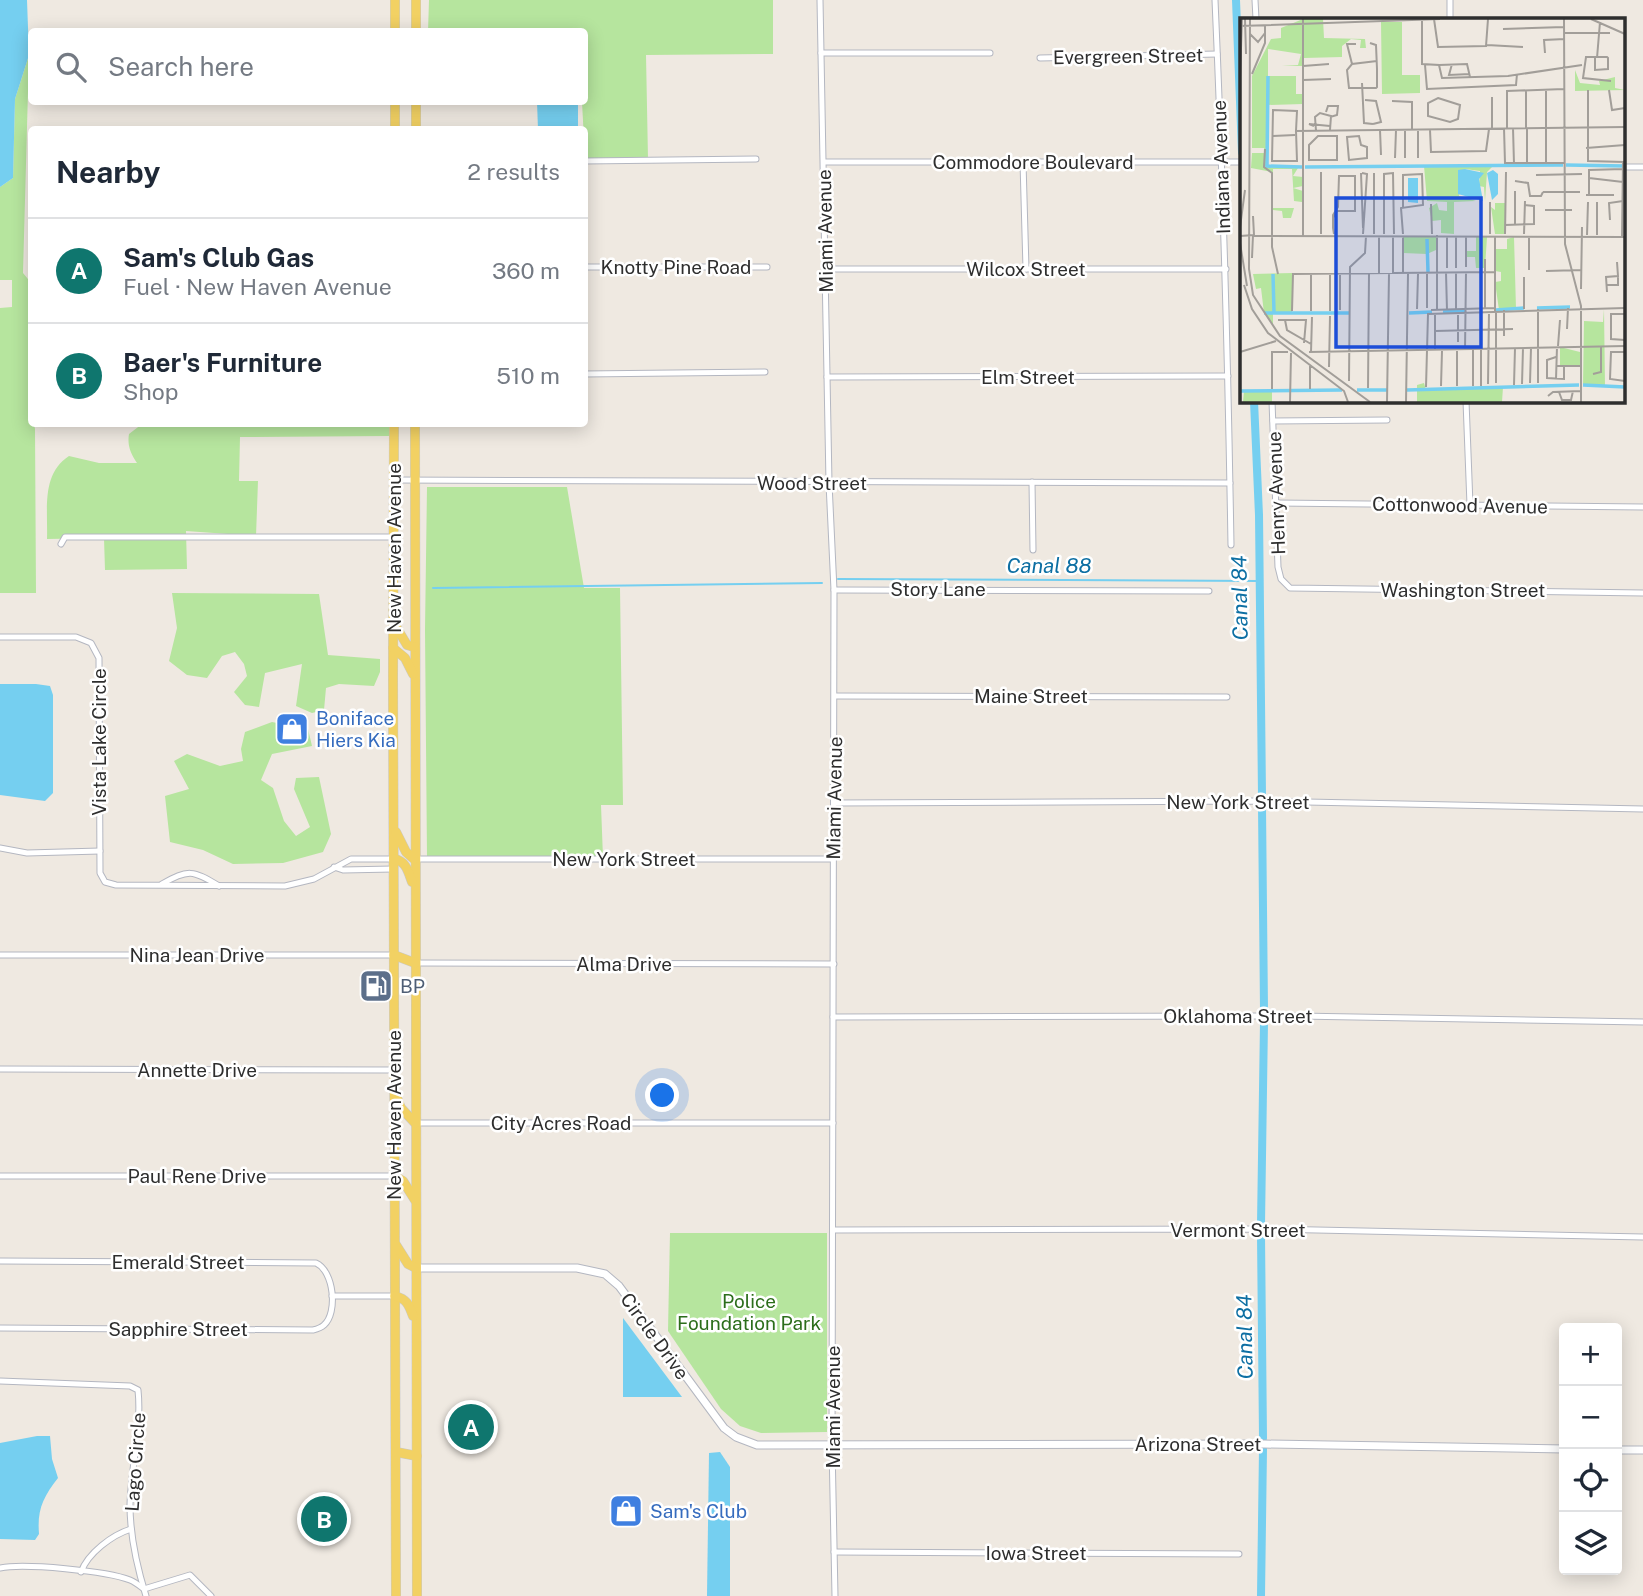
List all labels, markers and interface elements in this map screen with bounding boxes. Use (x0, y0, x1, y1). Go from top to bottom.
inset map (1240, 18, 1626, 402)
search box (28, 28, 588, 105)
street label: Evergreen Street (1053, 44, 1203, 68)
icon: search (52, 48, 90, 86)
text: Search here (108, 51, 254, 82)
street label: Indiana Avenue (1208, 99, 1234, 235)
street label: Commodore Boulevard (932, 151, 1134, 173)
text: Nearby (56, 154, 160, 190)
text: 2 results (467, 158, 560, 185)
street label: Miami Avenue (813, 169, 837, 293)
text: Sam's Club Gas (123, 242, 314, 273)
street label: Knotty Pine Road (601, 256, 751, 278)
text: A (71, 257, 87, 284)
text: 360 m (492, 257, 560, 284)
street label: Wilcox Street (966, 258, 1086, 280)
text: Fuel · New Haven Avenue (123, 273, 392, 300)
text: Baer's Furniture (123, 347, 322, 378)
text: B (71, 362, 87, 389)
text: 510 m (496, 362, 560, 389)
street label: Elm Street (981, 366, 1075, 388)
text: Shop (123, 378, 178, 405)
street label: Henry Avenue (1263, 431, 1289, 555)
street label: New Haven Avenue (383, 463, 405, 633)
street label: Wood Street (757, 472, 867, 494)
street label: Cottonwood Avenue (1372, 492, 1548, 518)
water label: Canal 88 (1006, 553, 1092, 578)
water label: Canal 84 (1226, 555, 1253, 641)
street label: Story Lane (890, 578, 986, 600)
street label: Washington Street (1381, 579, 1545, 601)
street label: Vista Lake Circle (88, 668, 110, 816)
street label: Maine Street (974, 685, 1088, 707)
place label: Boniface Hiers Kia (316, 707, 396, 751)
shop icon: Boniface Hiers Kia (273, 710, 311, 748)
street label: Miami Avenue (822, 736, 846, 860)
street label: New York Street (1166, 791, 1310, 813)
street label: New York Street (552, 848, 696, 870)
street label: Nina Jean Drive (130, 944, 264, 966)
street label: Alma Drive (576, 953, 672, 975)
fuel station icon: BP (357, 967, 395, 1005)
place label: BP (400, 975, 425, 997)
street label: Oklahoma Street (1163, 1005, 1313, 1027)
street label: New Haven Avenue (383, 1030, 405, 1200)
street label: Annette Drive (137, 1059, 257, 1081)
your location (645, 1078, 679, 1112)
street label: City Acres Road (491, 1112, 631, 1134)
street label: Paul Rene Drive (128, 1165, 266, 1187)
street label: Vermont Street (1170, 1219, 1306, 1241)
street label: Emerald Street (111, 1251, 245, 1273)
street label: Circle Drive (616, 1289, 694, 1383)
park label: Police Foundation Park (677, 1290, 821, 1334)
water label: Canal 84 (1231, 1294, 1258, 1380)
street label: Sapphire Street (108, 1318, 248, 1340)
map controls (1559, 1323, 1622, 1575)
button: + (1559, 1323, 1622, 1386)
street label: Miami Avenue (822, 1345, 844, 1469)
button: − (1559, 1386, 1622, 1449)
pin: A (448, 1401, 494, 1453)
street label: Lago Circle (121, 1412, 149, 1512)
street label: Arizona Street (1135, 1433, 1261, 1455)
button: locate (1559, 1449, 1622, 1512)
shop icon: Sam's Club (607, 1492, 645, 1530)
pin: B (301, 1493, 347, 1545)
place label: Sam's Club (650, 1500, 747, 1522)
button: layers (1559, 1512, 1622, 1575)
street label: Iowa Street (985, 1542, 1087, 1564)

